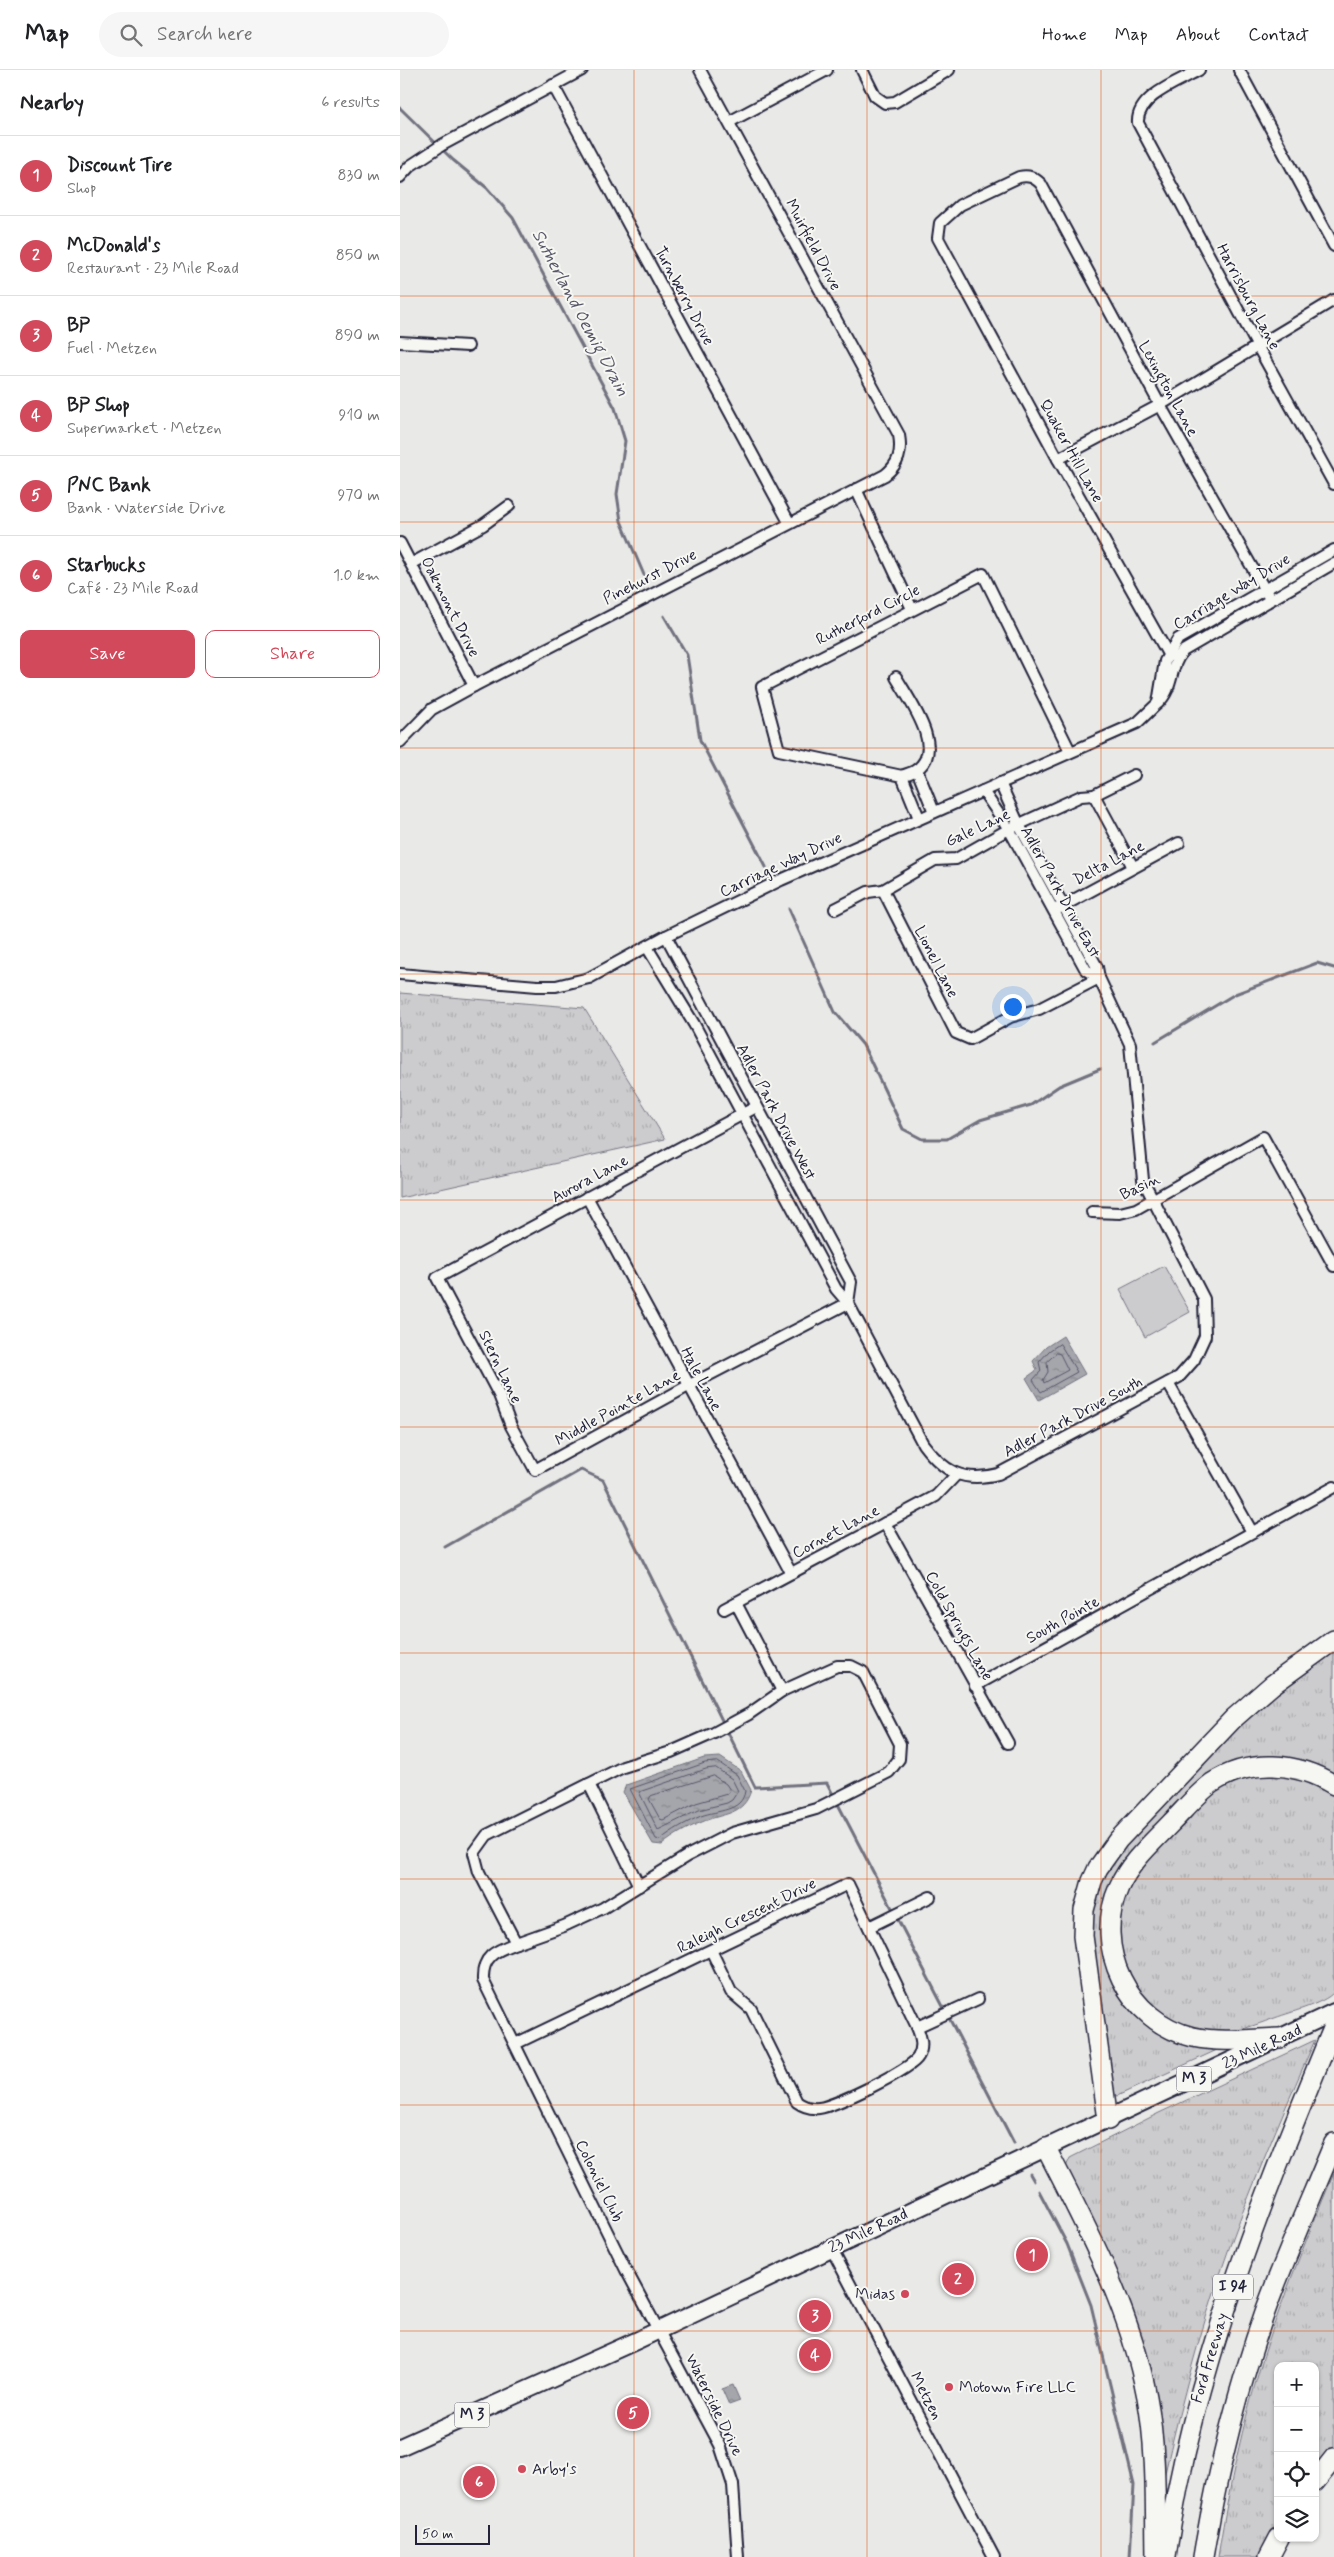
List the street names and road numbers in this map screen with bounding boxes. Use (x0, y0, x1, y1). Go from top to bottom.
street label: Muirfield Drive (780, 195, 846, 295)
street label: Harrisburg Lane (1211, 240, 1285, 354)
street label: Turnberry Drive (649, 243, 719, 349)
street label: Lexington Lane (1132, 337, 1203, 441)
street label: Quaker Hill Lane (1034, 396, 1108, 506)
street label: Pinehurst Drive (599, 544, 701, 610)
street label: Carriage Way Drive (1170, 549, 1294, 635)
street label: Oakmont Drive (416, 553, 484, 661)
street label: Rutherford Circle (812, 580, 925, 652)
street label: Gale Lane (942, 804, 1014, 852)
street label: Adler Park Drive East (1015, 823, 1105, 961)
street label: Carriage Way Drive (716, 827, 846, 903)
street label: Delta Lane (1070, 835, 1148, 890)
street label: Lionel Lane (909, 922, 963, 1002)
street label: Adler Park Drive West (731, 1040, 821, 1184)
street label: Aurora Lane (548, 1150, 633, 1208)
street label: Basin (1117, 1168, 1164, 1205)
street label: Stern Lane (473, 1327, 527, 1407)
street label: Hale Lane (675, 1343, 727, 1415)
street label: Middle Pointe Lane (552, 1365, 685, 1451)
street label: Adler Park Drive South (1000, 1371, 1146, 1463)
street label: Cornet Lane (789, 1500, 883, 1564)
street label: Cold Springs Lane (919, 1567, 998, 1685)
street label: South Pointe (1023, 1591, 1104, 1649)
street label: Raleigh Crescent Drive (674, 1873, 820, 1959)
street label: 23 Mile Road (1219, 2019, 1305, 2075)
road number: M 3 (1176, 2066, 1212, 2092)
street label: Coloniel Club (570, 2136, 628, 2226)
street label: 23 Mile Road (825, 2203, 911, 2259)
road number: I 94 (1213, 2274, 1253, 2300)
street label: Ford Freeway (1186, 2310, 1234, 2406)
street label: Waterside Drive (680, 2350, 748, 2460)
street label: Metzen (905, 2369, 947, 2423)
road number: M 3 (454, 2402, 490, 2428)

